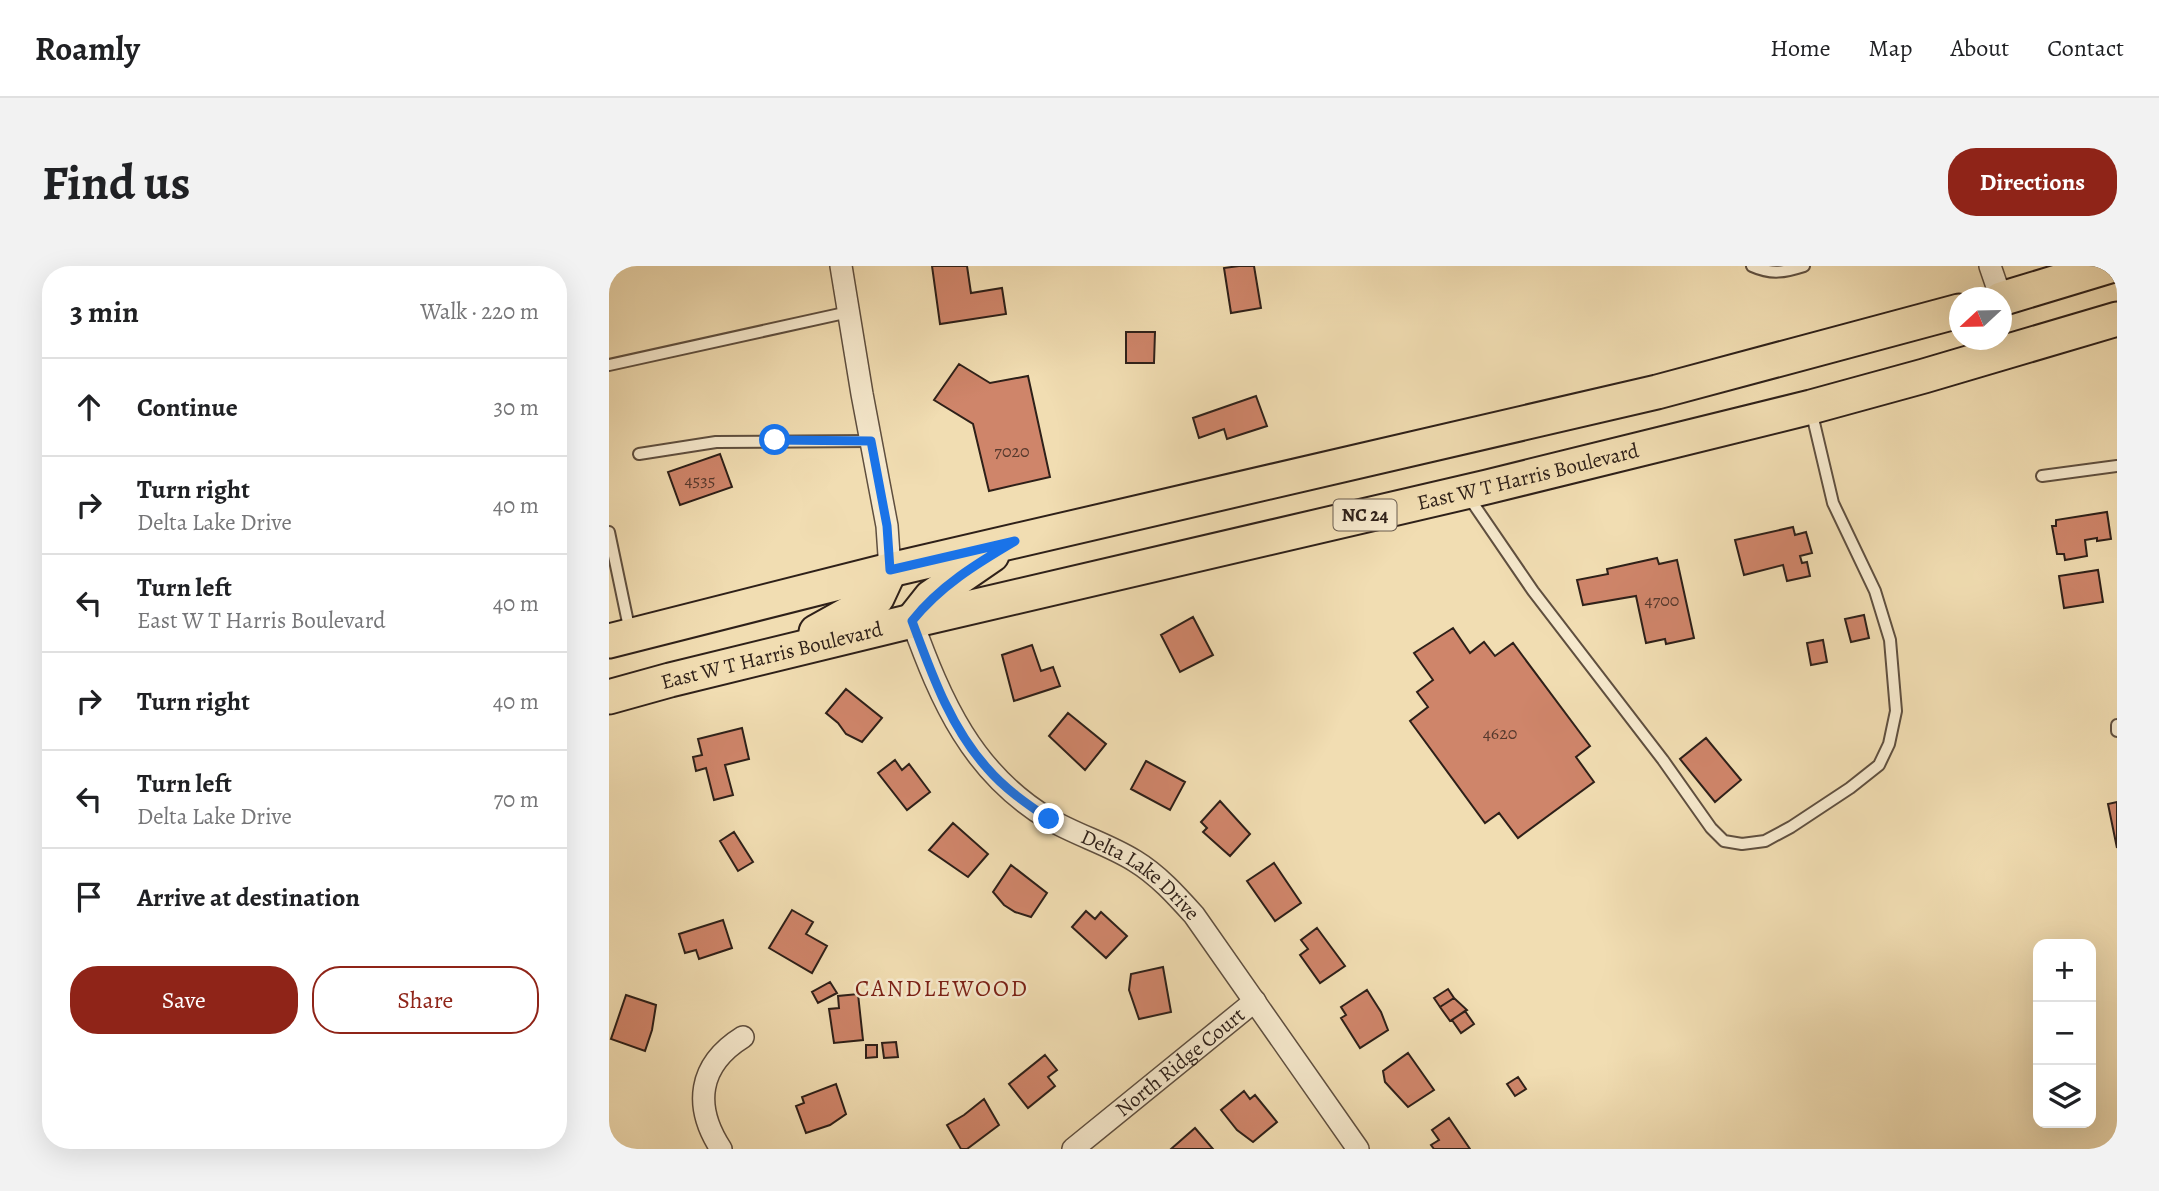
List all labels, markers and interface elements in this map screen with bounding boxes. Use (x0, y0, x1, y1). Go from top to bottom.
text: Roamly (35, 26, 140, 71)
text: Home (1770, 32, 1831, 64)
text: Map (1869, 32, 1913, 64)
text: About (1951, 32, 2009, 64)
text: Contact (2047, 32, 2124, 64)
button: Directions (1948, 148, 2117, 216)
text: Find us (42, 149, 190, 216)
north arrow (1949, 287, 2012, 350)
text: 3 min (70, 292, 139, 332)
text: Walk · 220 m (420, 296, 539, 327)
icon: ahead (70, 388, 108, 426)
text: Continue (137, 390, 238, 425)
text: 30 m (493, 392, 539, 423)
route start (759, 424, 790, 455)
street label: East W T Harris Boulevard (1414, 436, 1642, 517)
house number: 7020 (994, 439, 1030, 463)
house number: 4535 (684, 468, 716, 492)
text: Turn right (137, 472, 250, 507)
icon: right (70, 486, 108, 524)
text: 40 m (493, 490, 539, 521)
road number: NC 24 (1333, 499, 1397, 530)
text: Delta Lake Drive (137, 507, 292, 538)
text: Turn left (137, 570, 232, 605)
icon: left (70, 584, 108, 622)
text: 40 m (493, 588, 539, 619)
house number: 4700 (1645, 588, 1679, 612)
text: East W T Harris Boulevard (137, 605, 386, 636)
street label: East W T Harris Boulevard (658, 615, 886, 696)
icon: right (70, 682, 108, 720)
text: Turn right (137, 684, 250, 719)
text: 40 m (493, 686, 539, 717)
house number: 4620 (1483, 721, 1517, 745)
text: Turn left (137, 766, 232, 801)
icon: left (70, 780, 108, 818)
text: 70 m (493, 784, 539, 815)
text: Delta Lake Drive (137, 801, 292, 832)
route end (1033, 803, 1064, 834)
street label: Delta Lake Drive (1077, 823, 1206, 926)
icon: arrive (70, 878, 108, 916)
text: Arrive at destination (137, 880, 360, 915)
map controls (2033, 939, 2096, 1128)
button: + (2033, 939, 2096, 1002)
button: Save (70, 966, 298, 1034)
button: Share (312, 966, 539, 1034)
district label: CANDLEWOOD (855, 973, 1029, 1004)
street label: North Ridge Court (1110, 1001, 1251, 1123)
button: − (2033, 1002, 2096, 1065)
button: layers (2033, 1065, 2096, 1128)

